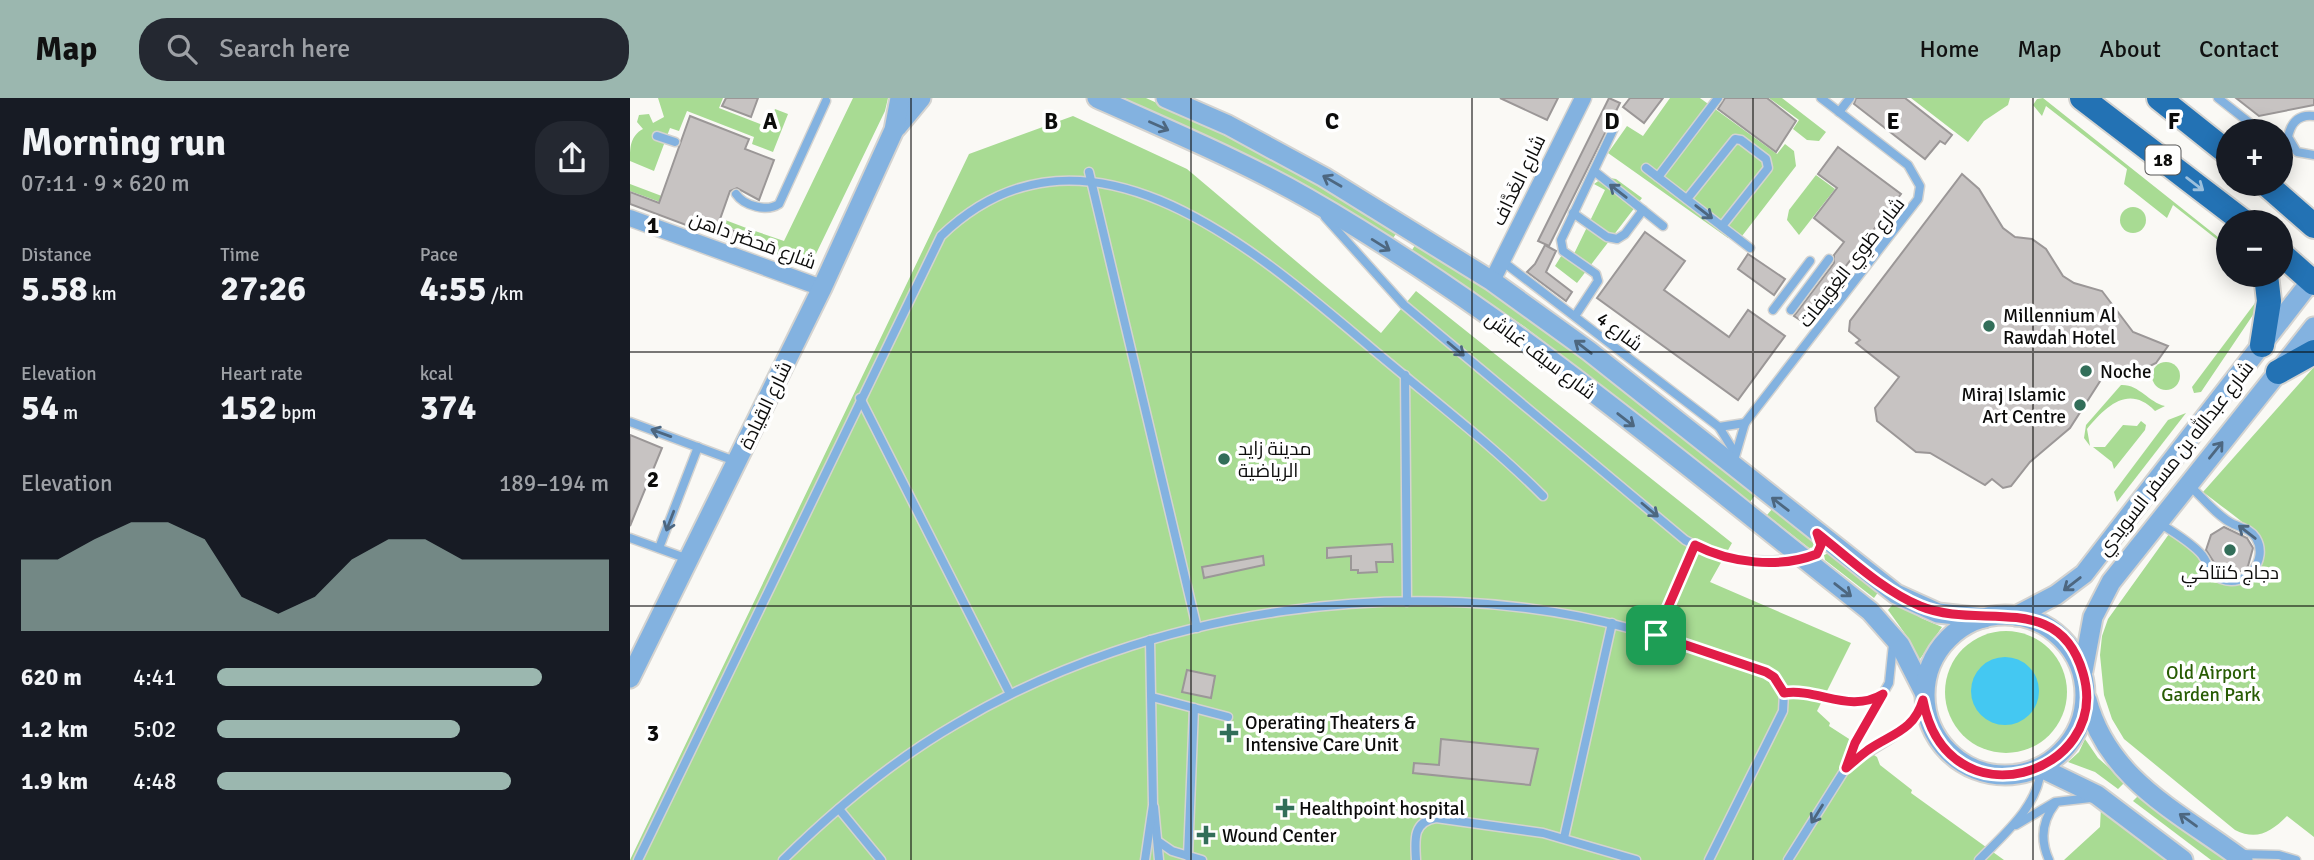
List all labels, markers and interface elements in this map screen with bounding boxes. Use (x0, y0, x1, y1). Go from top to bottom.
search box (139, 18, 629, 81)
text: Map (35, 29, 97, 70)
icon: search (163, 30, 201, 68)
text: Search here (219, 33, 350, 65)
text: Home (1919, 34, 1979, 64)
text: Map (2017, 34, 2062, 64)
text: About (2100, 34, 2161, 64)
text: Contact (2199, 34, 2279, 64)
text: A (763, 107, 778, 136)
text: B (1044, 107, 1058, 136)
text: C (1325, 107, 1339, 136)
text: D (1604, 107, 1620, 136)
text: E (1886, 107, 1900, 136)
text: F (2168, 107, 2180, 136)
text: Morning run (21, 119, 226, 166)
map controls (2216, 119, 2293, 287)
button: + (2216, 119, 2293, 196)
one-way arrow (1148, 120, 1170, 133)
button: share (535, 121, 609, 195)
street label: شارع الغَدَّاف (1487, 131, 1552, 230)
road number: 18 (2146, 146, 2180, 174)
text: 07:11 · 9 × 620 m (21, 169, 190, 198)
one-way arrow (1322, 174, 1342, 188)
one-way arrow (2185, 177, 2203, 192)
one-way arrow (1610, 183, 1628, 198)
street label: شارع طَوِي الغِوَيفات (1794, 193, 1912, 334)
one-way arrow (1695, 205, 1713, 220)
street label: شارع مَحضَر داهن (686, 207, 819, 276)
button: − (2216, 210, 2293, 287)
text: 1 (647, 211, 659, 240)
one-way arrow (1371, 238, 1391, 252)
text: Distance (21, 243, 92, 267)
text: Time (220, 243, 259, 267)
text: Pace (420, 243, 458, 267)
text: 5.58 (21, 267, 88, 310)
text: 27:26 (220, 267, 306, 310)
text: 4:55 (420, 267, 487, 310)
text: km (88, 282, 117, 306)
text: /km (487, 282, 524, 306)
place label: Millennium Al Rawdah Hotel (2003, 304, 2116, 350)
street label: شارع سيف غباش (1480, 307, 1600, 406)
street label: شارع 4 (1591, 307, 1647, 358)
marker: Millennium Al Rawdah Hotel (1981, 318, 1997, 334)
one-way arrow (1574, 339, 1593, 354)
one-way arrow (1447, 341, 1465, 356)
street label: شارع عبدالله بن مسفر السويدي (2092, 356, 2261, 562)
street label: شارع القِيادة (734, 358, 798, 454)
place label: Noche (2100, 360, 2152, 384)
text: Elevation (21, 362, 97, 386)
text: Heart rate (220, 362, 303, 386)
text: kcal (420, 362, 453, 386)
marker: Noche (2078, 363, 2094, 379)
place label: Miraj Islamic Art Centre (1961, 383, 2066, 429)
text: 54 (21, 386, 59, 429)
text: 152 (220, 386, 277, 429)
text: 374 (420, 386, 476, 429)
marker: Miraj Islamic Art Centre (2072, 397, 2088, 413)
text: m (59, 401, 78, 425)
text: bpm (277, 401, 316, 425)
one-way arrow (1616, 412, 1635, 427)
one-way arrow (650, 426, 672, 439)
place label: مدينة زايد الرياضية (1238, 437, 1312, 483)
one-way arrow (2208, 441, 2223, 459)
marker: مدينة زايد الرياضية (1216, 451, 1232, 467)
text: 2 (647, 465, 659, 494)
text: Elevation (21, 469, 113, 498)
text: 189–194 m (499, 469, 609, 498)
one-way arrow (1771, 496, 1790, 511)
one-way arrow (1640, 503, 1658, 518)
one-way arrow (662, 509, 675, 531)
one-way arrow (2238, 525, 2256, 541)
marker: دجاج كنتاكي (2222, 542, 2238, 558)
place label: دجاج كنتاكي (2181, 561, 2279, 587)
one-way arrow (2063, 576, 2081, 591)
one-way arrow (1834, 583, 1852, 598)
pin (1626, 605, 1686, 665)
icon: arrive (1637, 616, 1675, 654)
park label: Old Airport Garden Park (2161, 661, 2261, 707)
text: 620 m (21, 663, 82, 692)
text: 4:41 (133, 663, 176, 692)
place label: Operating Theaters & Intensive Care Unit (1245, 711, 1416, 757)
text: 1.2 km (21, 715, 88, 744)
text: 5:02 (133, 715, 176, 744)
text: 3 (647, 719, 659, 748)
marker: Operating Theaters & Intensive Care Unit (1219, 723, 1239, 743)
text: 1.9 km (21, 767, 88, 796)
text: 4:48 (133, 767, 176, 796)
place label: Healthpoint hospital (1299, 797, 1465, 821)
marker: Healthpoint hospital (1277, 800, 1293, 816)
one-way arrow (1810, 804, 1824, 824)
one-way arrow (2179, 812, 2198, 827)
place label: Wound Center (1222, 824, 1336, 848)
marker: Wound Center (1196, 825, 1216, 845)

